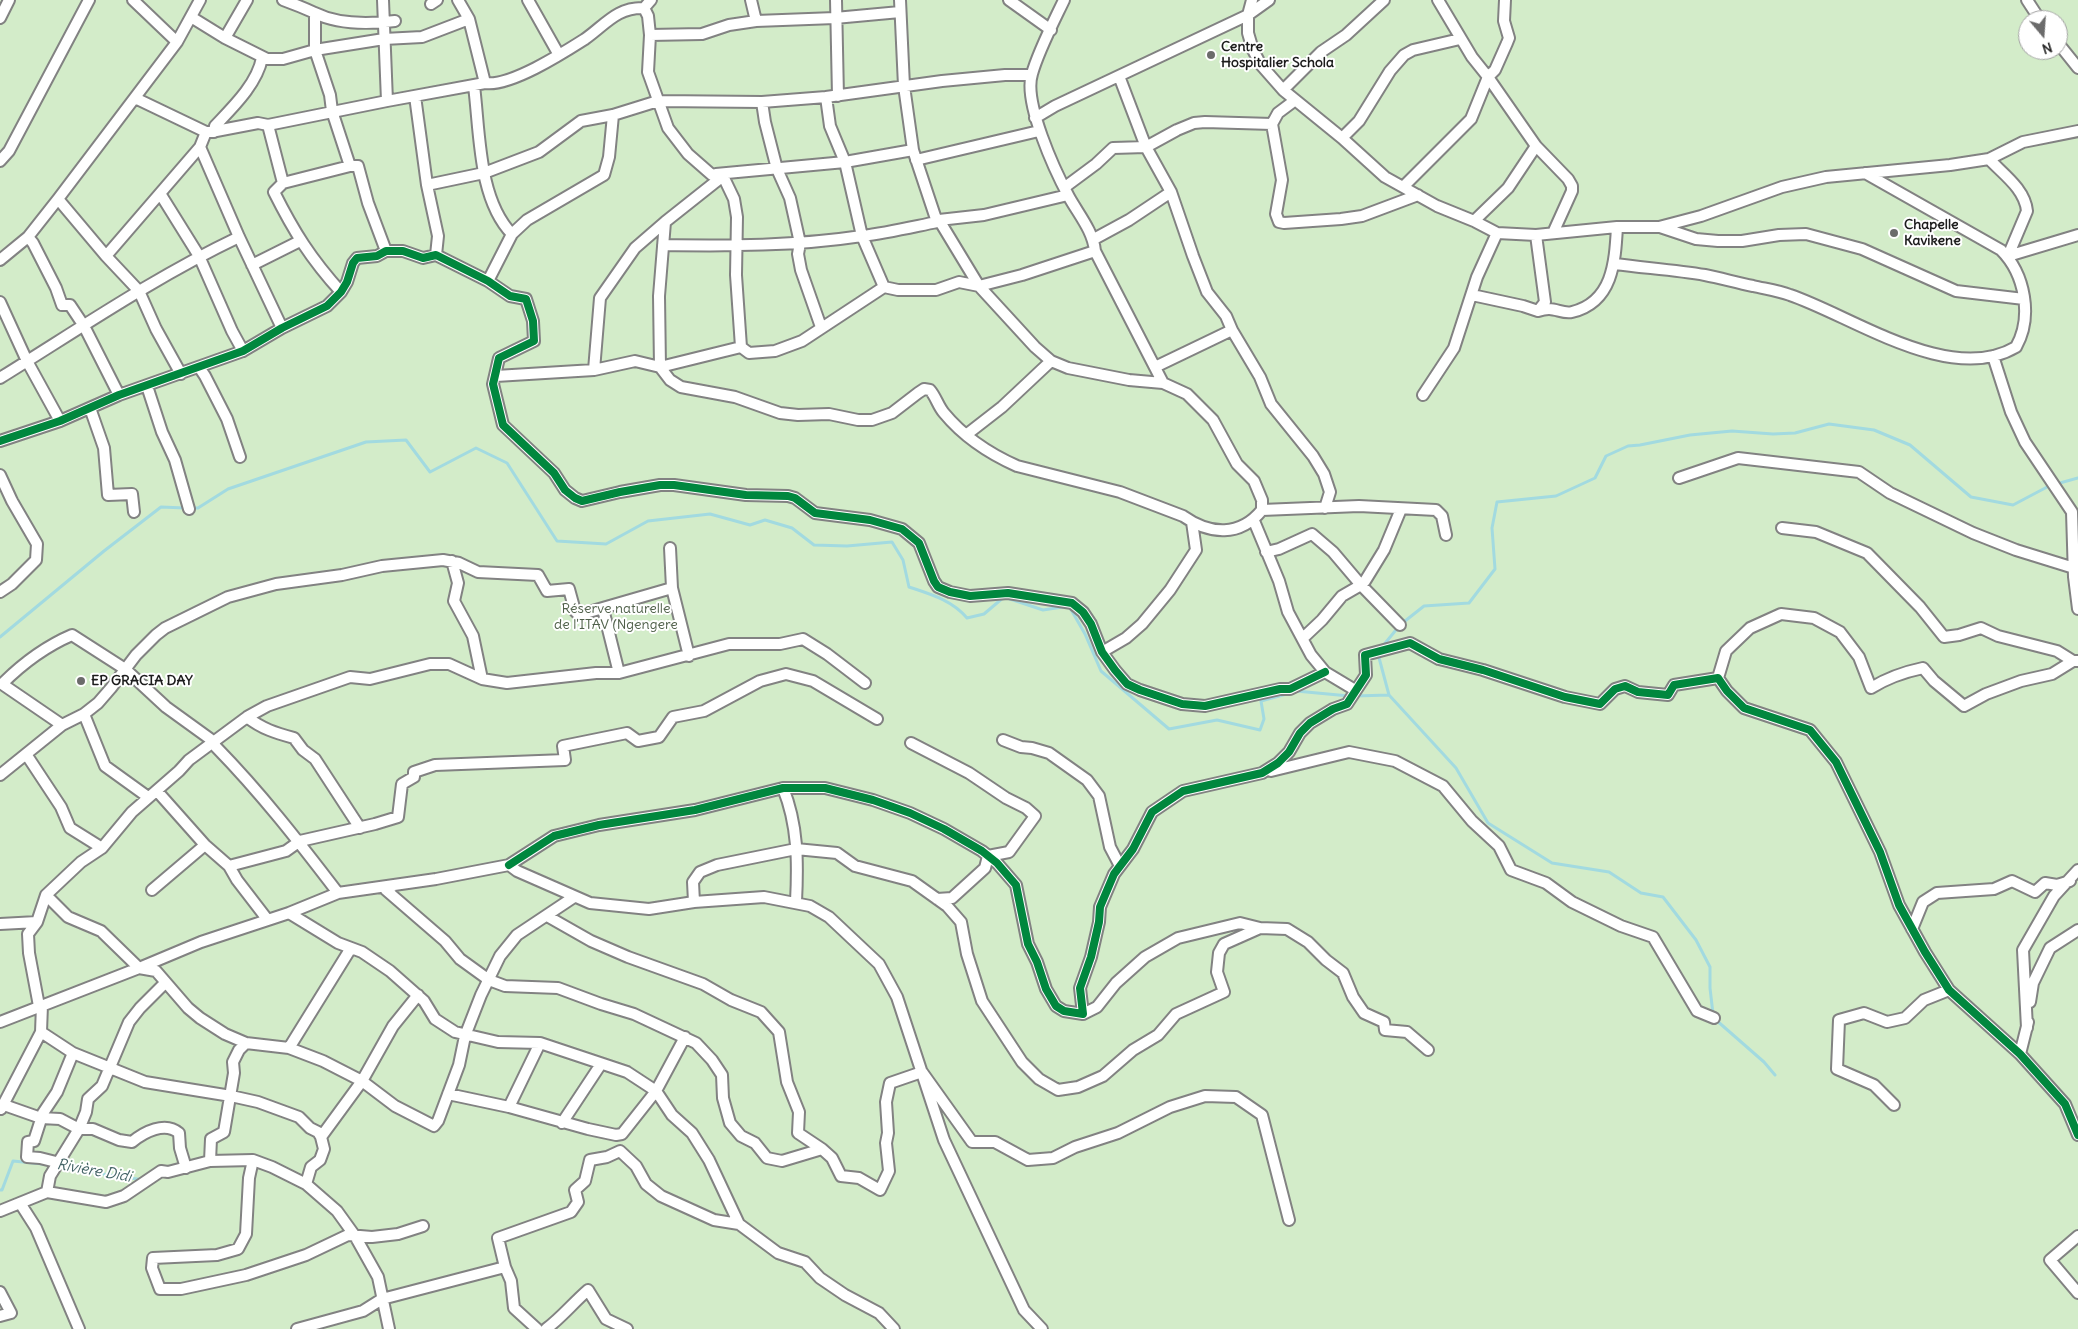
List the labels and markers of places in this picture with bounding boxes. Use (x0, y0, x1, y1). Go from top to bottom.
place label: Centre Hospitalier Schola (1221, 39, 1334, 72)
marker: Centre Hospitalier Schola (1205, 49, 1217, 61)
place label: Chapelle Kavikene (1904, 217, 1961, 250)
marker: Chapelle Kavikene (1888, 227, 1900, 239)
place label: EP GRACIA DAY (91, 673, 193, 689)
marker: EP GRACIA DAY (75, 675, 87, 687)

